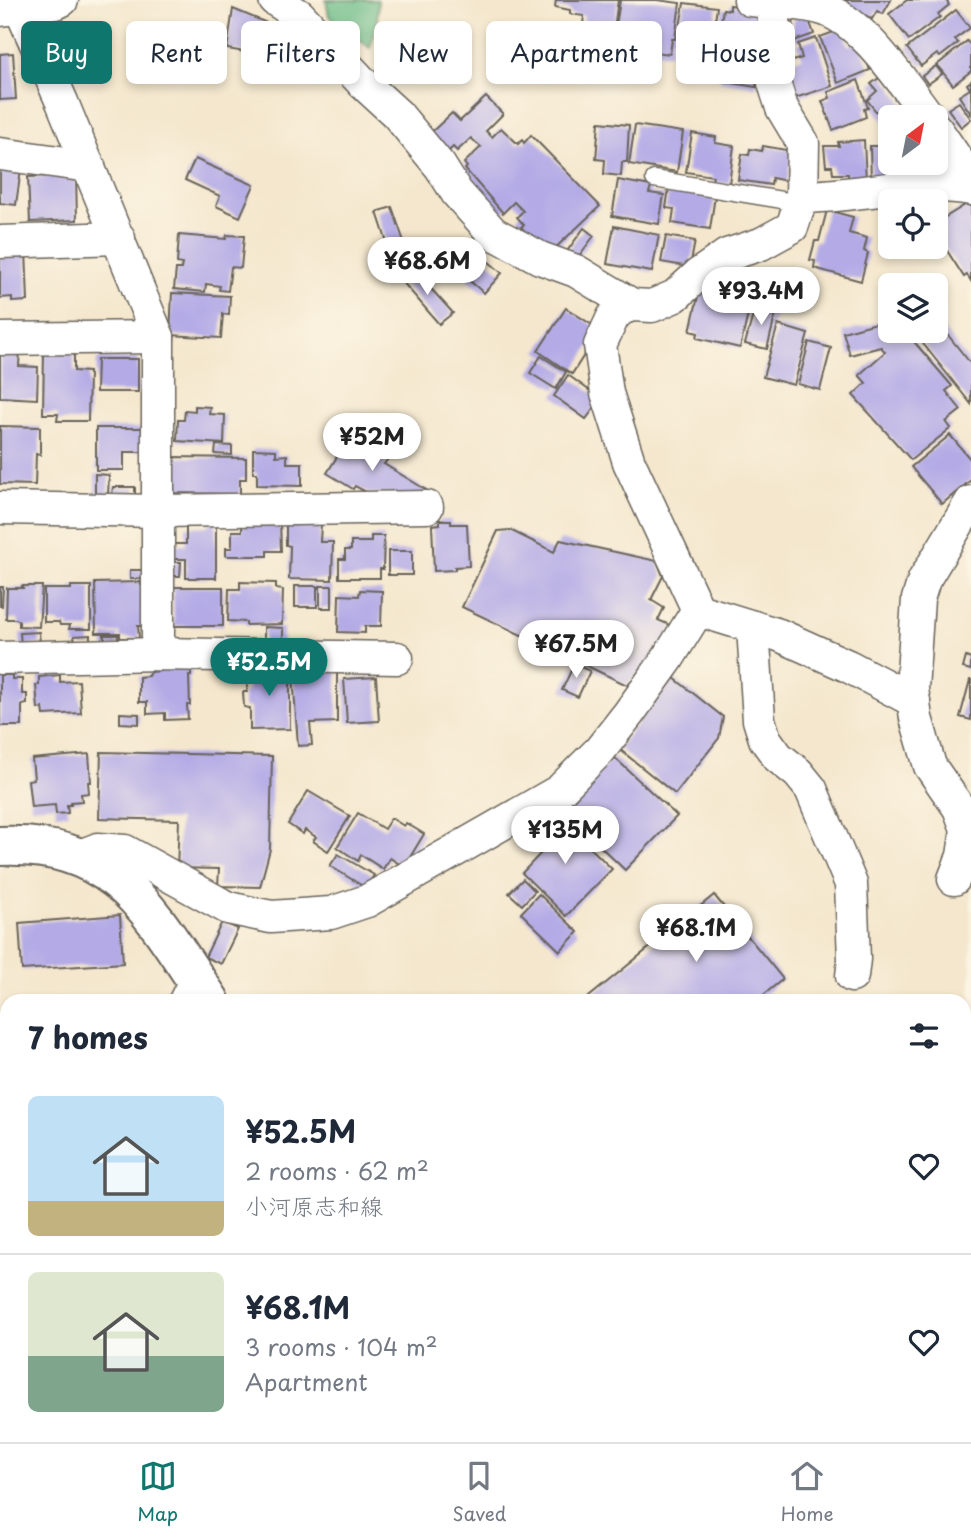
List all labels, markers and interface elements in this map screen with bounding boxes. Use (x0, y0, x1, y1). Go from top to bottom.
chip: Buy (21, 21, 112, 84)
chip: Rent (126, 21, 227, 84)
chip: Filters (241, 21, 360, 84)
chip: New (374, 21, 472, 84)
chip: Apartment (486, 21, 662, 84)
chip: House (676, 21, 795, 84)
north arrow (878, 105, 948, 175)
map controls (878, 105, 948, 343)
button: locate (878, 189, 948, 259)
pin: ¥68.6M (370, 238, 484, 297)
text: ¥68.6M (383, 242, 471, 277)
pin: ¥93.4M (704, 268, 818, 327)
text: ¥93.4M (718, 272, 804, 307)
button: layers (878, 273, 948, 343)
pin: ¥52M (331, 414, 413, 473)
text: ¥52M (339, 418, 405, 453)
pin: ¥67.5M (519, 620, 633, 680)
text: ¥67.5M (534, 625, 618, 660)
pin: ¥52.5M (212, 638, 326, 698)
text: ¥52.5M (226, 643, 312, 678)
pin: ¥135M (516, 806, 614, 866)
text: ¥135M (527, 811, 603, 846)
pin: ¥68.1M (639, 904, 753, 964)
text: ¥68.1M (656, 909, 736, 944)
text: 7 homes (28, 1014, 148, 1059)
icon: filters (905, 1017, 943, 1055)
text: ¥52.5M (245, 1108, 356, 1153)
icon: home (84, 1124, 168, 1208)
icon: heart (905, 1147, 943, 1185)
text: 2 rooms · 62 m² (245, 1153, 429, 1188)
text: 小河原志和線 (245, 1188, 383, 1223)
text: ¥68.1M (245, 1284, 350, 1329)
icon: home (84, 1300, 168, 1384)
icon: heart (905, 1323, 943, 1361)
text: 3 rooms · 104 m² (245, 1329, 438, 1364)
text: Apartment (245, 1364, 368, 1399)
tab: Map (137, 1457, 178, 1527)
tab: Saved (452, 1457, 506, 1527)
tab: Home (781, 1457, 834, 1527)

